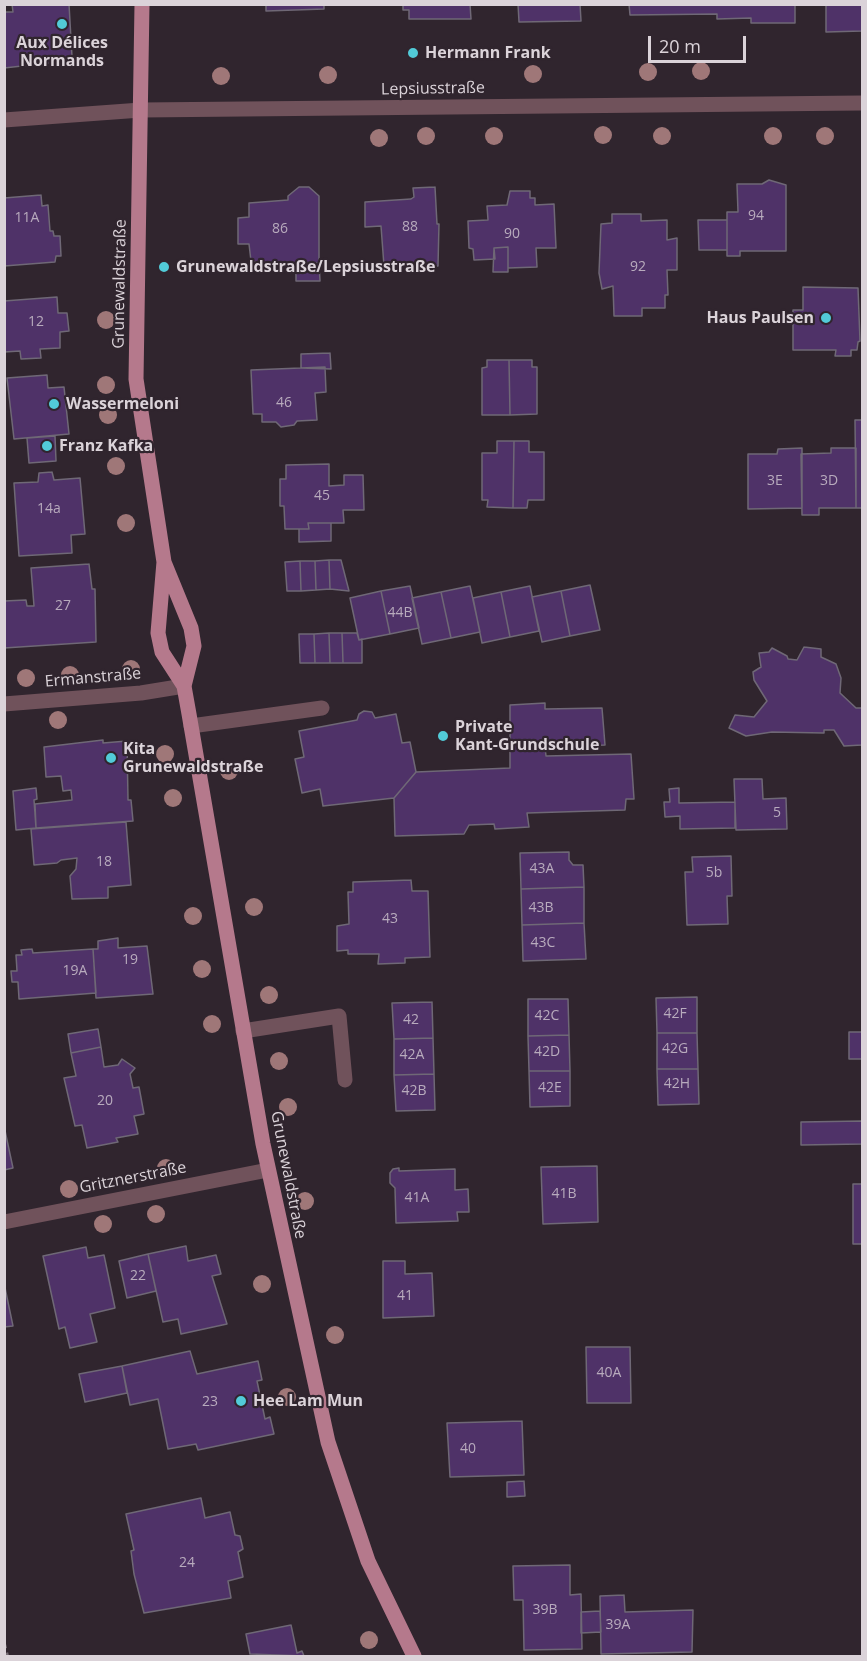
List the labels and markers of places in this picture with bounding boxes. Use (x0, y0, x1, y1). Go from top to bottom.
marker: Aux Délices Normands (55, 17, 69, 31)
place label: Aux Délices Normands (16, 33, 108, 71)
place label: Hermann Frank (425, 43, 551, 63)
marker: Hermann Frank (406, 46, 420, 60)
place label: Grunewaldstraße/Lepsiusstraße (176, 257, 436, 277)
marker: Grunewaldstraße/Lepsiusstraße (157, 260, 171, 274)
place label: Haus Paulsen (706, 308, 814, 328)
marker: Haus Paulsen (819, 311, 833, 325)
place label: Wassermeloni (66, 394, 179, 414)
marker: Wassermeloni (47, 397, 61, 411)
place label: Franz Kafka (59, 436, 153, 456)
marker: Franz Kafka (40, 439, 54, 453)
place label: Private Kant-Grundschule (455, 717, 599, 755)
marker: Private Kant-Grundschule (436, 729, 450, 743)
place label: Kita Grunewaldstraße (123, 739, 263, 777)
marker: Kita Grunewaldstraße (104, 751, 118, 765)
place label: Hee Lam Mun (253, 1391, 363, 1411)
marker: Hee Lam Mun (234, 1394, 248, 1408)

